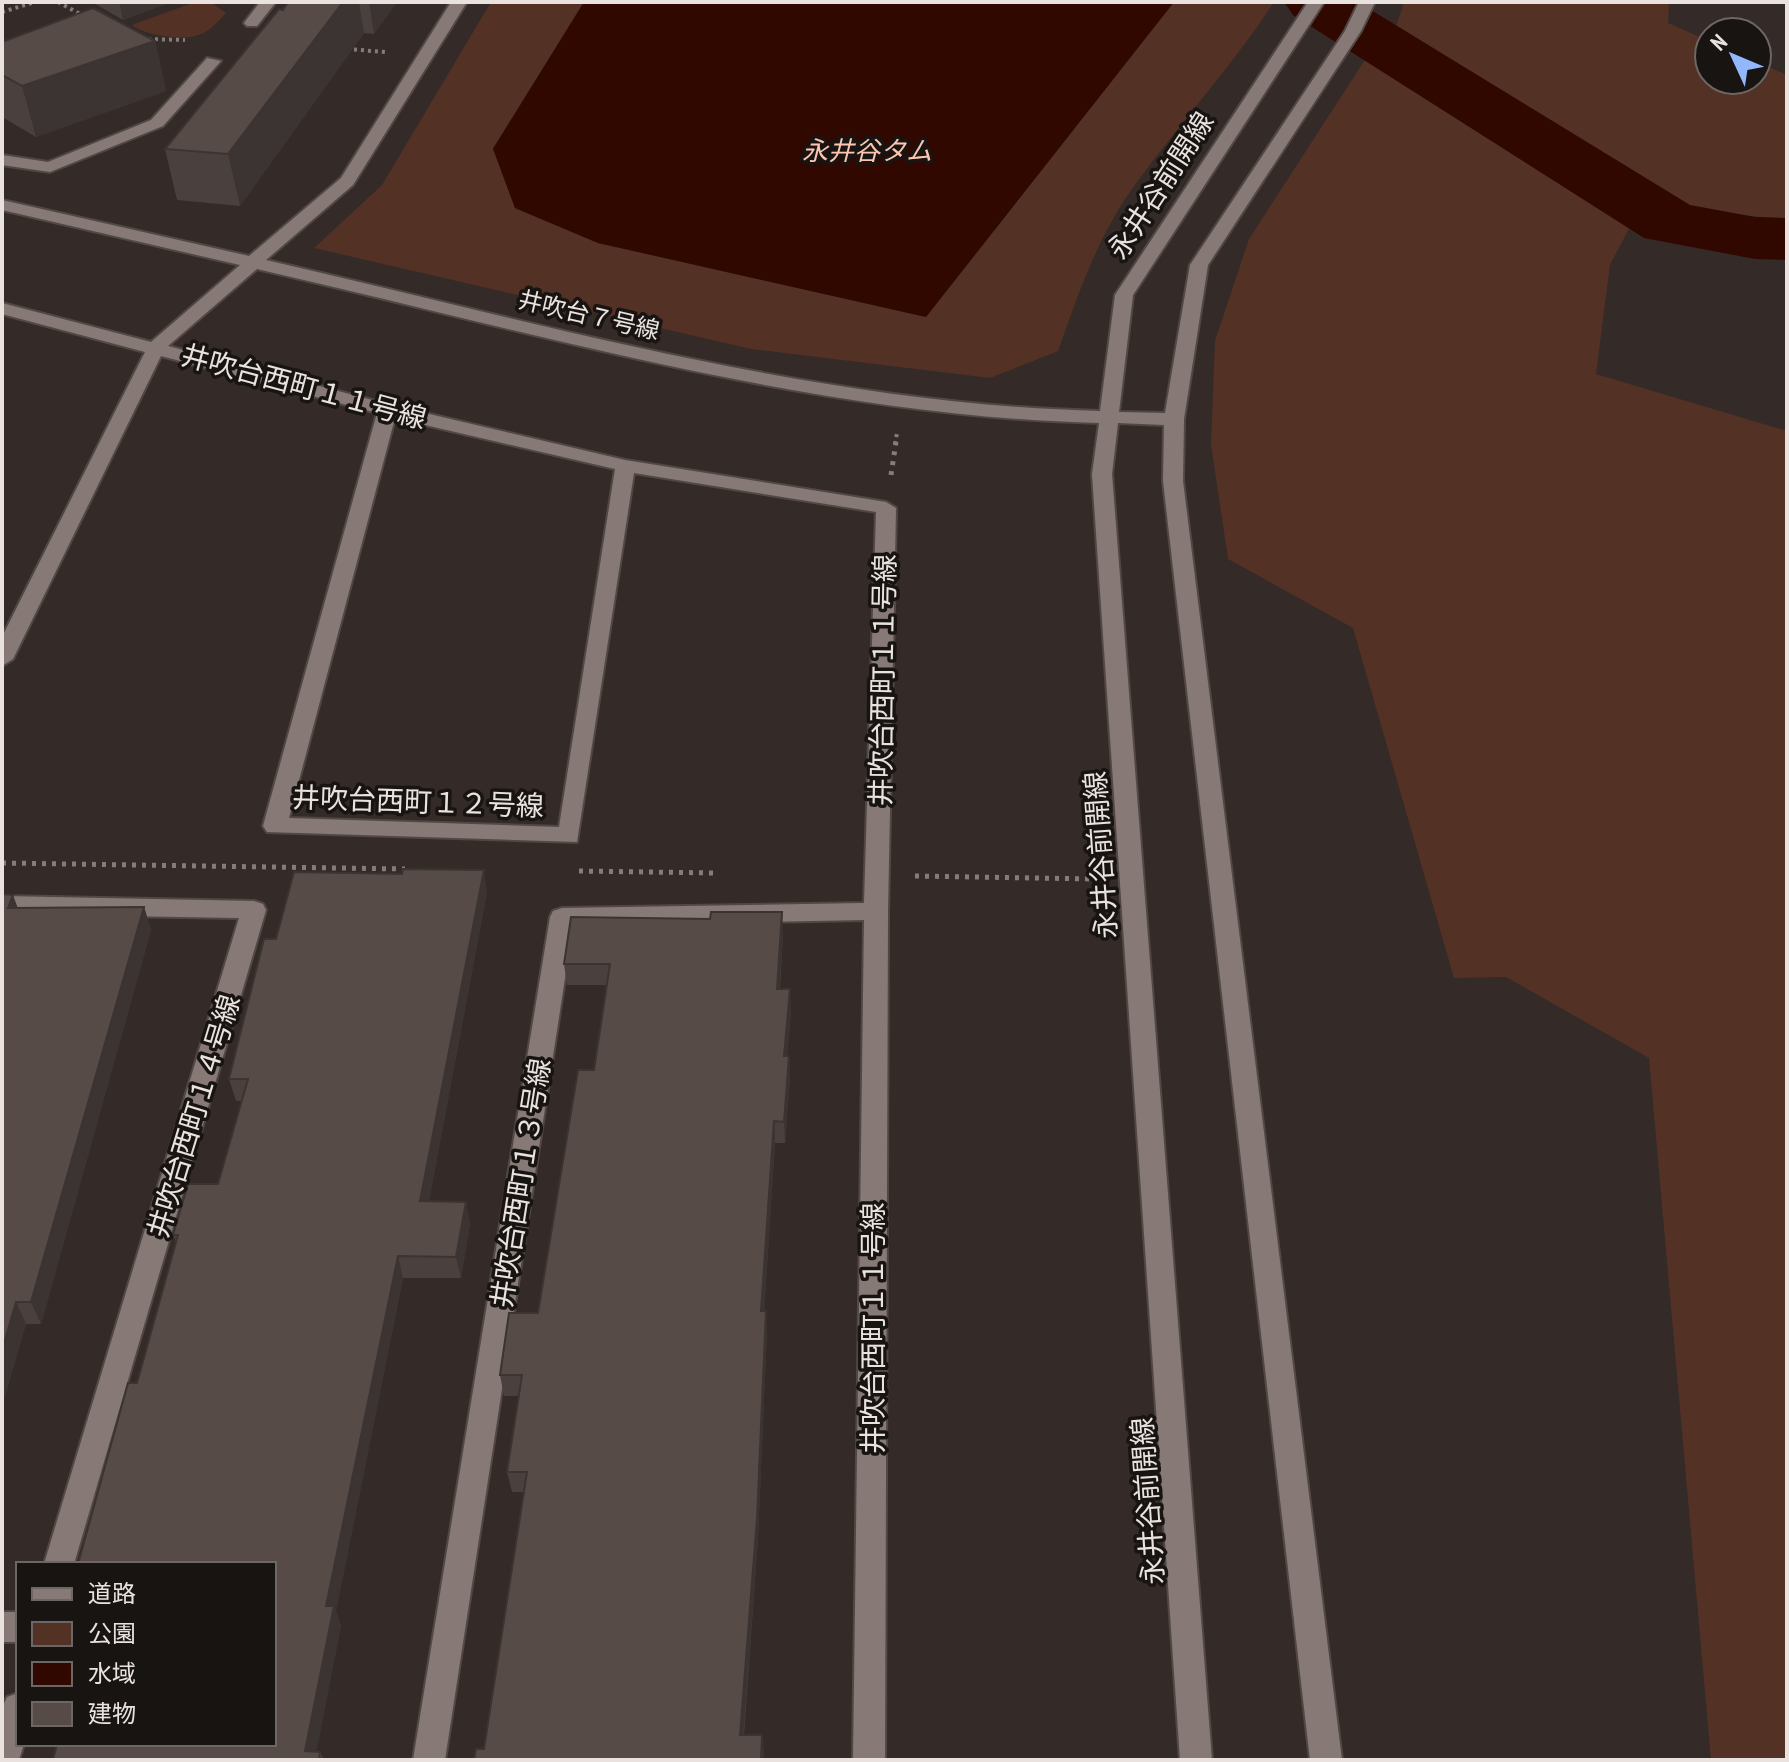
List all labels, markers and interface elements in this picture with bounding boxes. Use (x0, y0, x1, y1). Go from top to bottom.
north arrow (1693, 16, 1773, 96)
text: N (1704, 28, 1733, 56)
street label: 永井谷前開線 (1099, 104, 1221, 266)
water label: 永井谷タム (802, 134, 932, 167)
street label: 井吹台７号線 (515, 284, 663, 346)
street label: 井吹台西町１１号線 (177, 336, 431, 436)
street label: 井吹台西町１１号線 (861, 554, 903, 806)
street label: 永井谷前開線 (1076, 770, 1124, 940)
street label: 井吹台西町１２号線 (291, 778, 545, 824)
street label: 井吹台西町１４号線 (138, 990, 248, 1242)
street label: 井吹台西町１３号線 (482, 1056, 558, 1310)
street label: 井吹台西町１１号線 (854, 1202, 891, 1454)
street label: 永井谷前開線 (1123, 1416, 1171, 1586)
legend (16, 1562, 276, 1746)
text: 道路 (88, 1578, 136, 1609)
text: 公園 (88, 1618, 136, 1649)
text: 水域 (88, 1658, 136, 1689)
text: 建物 (88, 1698, 136, 1729)

